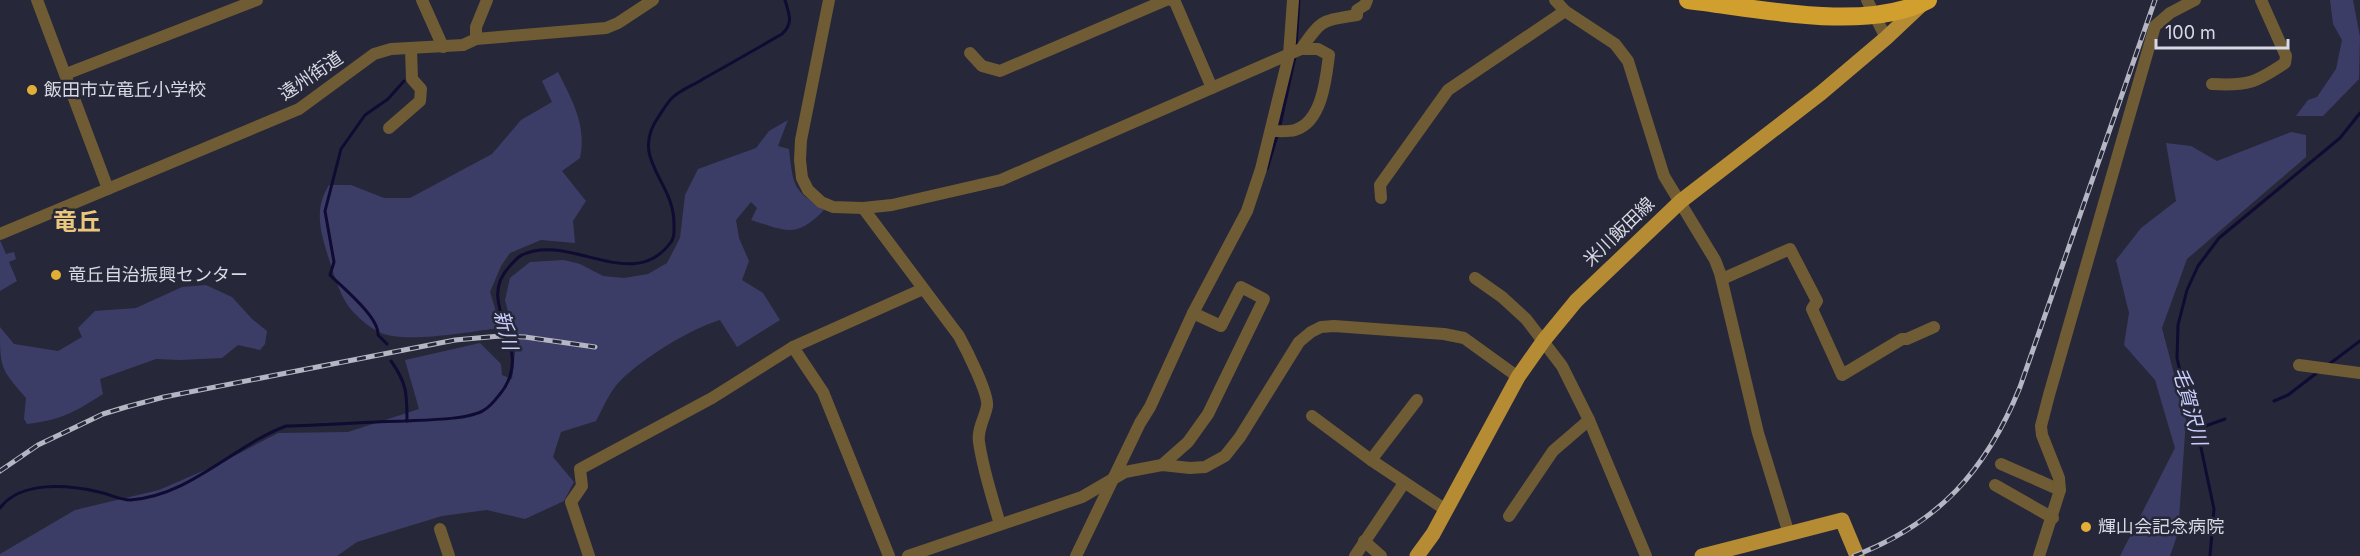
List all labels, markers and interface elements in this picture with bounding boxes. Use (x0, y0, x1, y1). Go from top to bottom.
scale bar (2156, 12, 2288, 50)
text: 100 m (2165, 22, 2216, 43)
street label: 遠州街道 (275, 47, 346, 104)
place label: 飯田市立竜丘小学校 (44, 79, 206, 100)
marker: 飯田市立竜丘小学校 (25, 83, 39, 97)
street label: 米川飯田線 (1579, 193, 1658, 270)
district label: 竜丘 (53, 207, 101, 236)
place label: 竜丘自治振興センター (68, 264, 248, 285)
marker: 竜丘自治振興センター (49, 268, 63, 282)
water label: 新川 (490, 308, 523, 354)
water label: 毛賀沢川 (2168, 364, 2212, 450)
place label: 輝山会記念病院 (2098, 516, 2224, 537)
marker: 輝山会記念病院 (2079, 520, 2093, 534)

